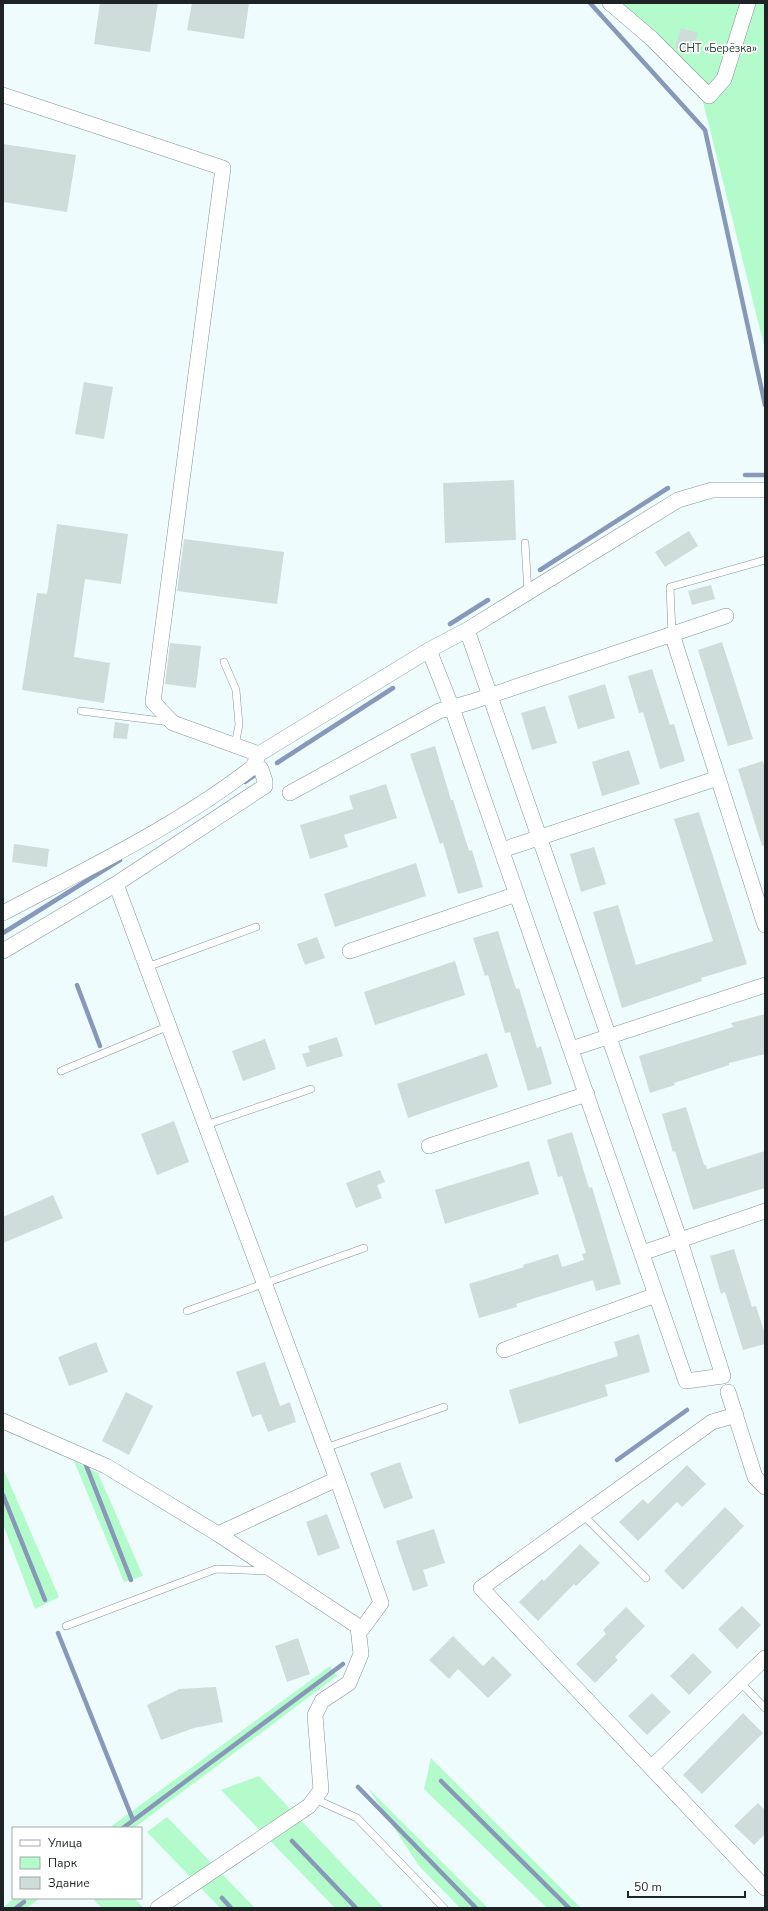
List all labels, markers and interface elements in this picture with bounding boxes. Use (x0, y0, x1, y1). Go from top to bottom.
park label: СНТ «Берёзка» (679, 41, 757, 56)
legend (12, 1827, 142, 1899)
text: Улица (47, 1835, 82, 1851)
text: Парк (48, 1855, 78, 1871)
scale bar (628, 1873, 745, 1899)
text: Здание (48, 1875, 90, 1891)
text: 50 m (634, 1879, 662, 1895)

